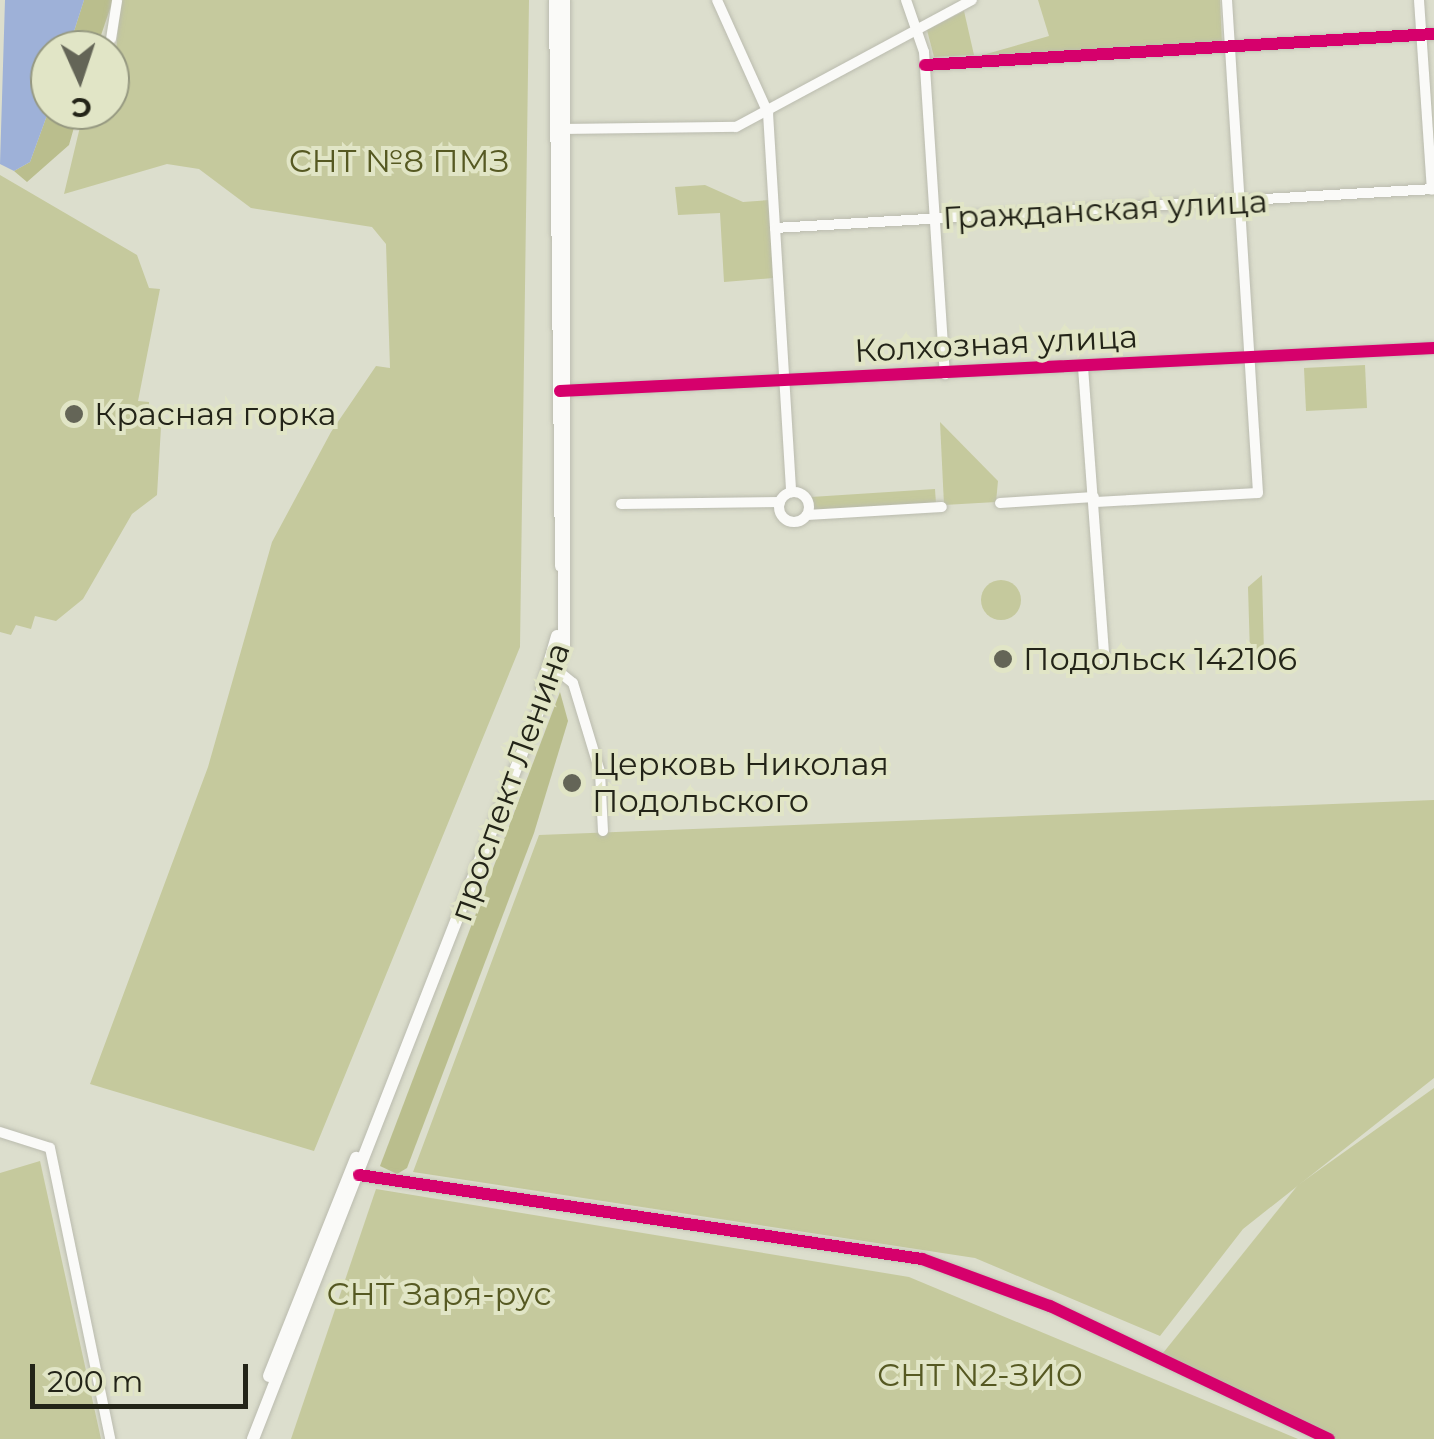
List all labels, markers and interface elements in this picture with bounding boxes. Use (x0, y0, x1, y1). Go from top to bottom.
north arrow (30, 30, 130, 130)
text: С (70, 90, 93, 125)
park label: СНТ №8 ПМЗ (289, 142, 509, 180)
street label: Гражданская улица (942, 182, 1268, 238)
street label: Колхозная улица (853, 317, 1139, 371)
place label: Красная горка (94, 395, 336, 433)
marker: Красная горка (63, 403, 85, 425)
street label: проспект Ленина (442, 637, 578, 927)
place label: Подольск 142106 (1023, 640, 1297, 678)
marker: Подольск 142106 (992, 648, 1014, 670)
place label: Церковь Николая Подольского (592, 746, 889, 821)
marker: Церковь Николая Подольского (561, 772, 583, 794)
park label: СНТ Заря-рус (327, 1275, 551, 1313)
scale bar (35, 1344, 252, 1406)
park label: СНТ N2-ЗИО (877, 1356, 1083, 1394)
text: 200 m (47, 1363, 143, 1400)

